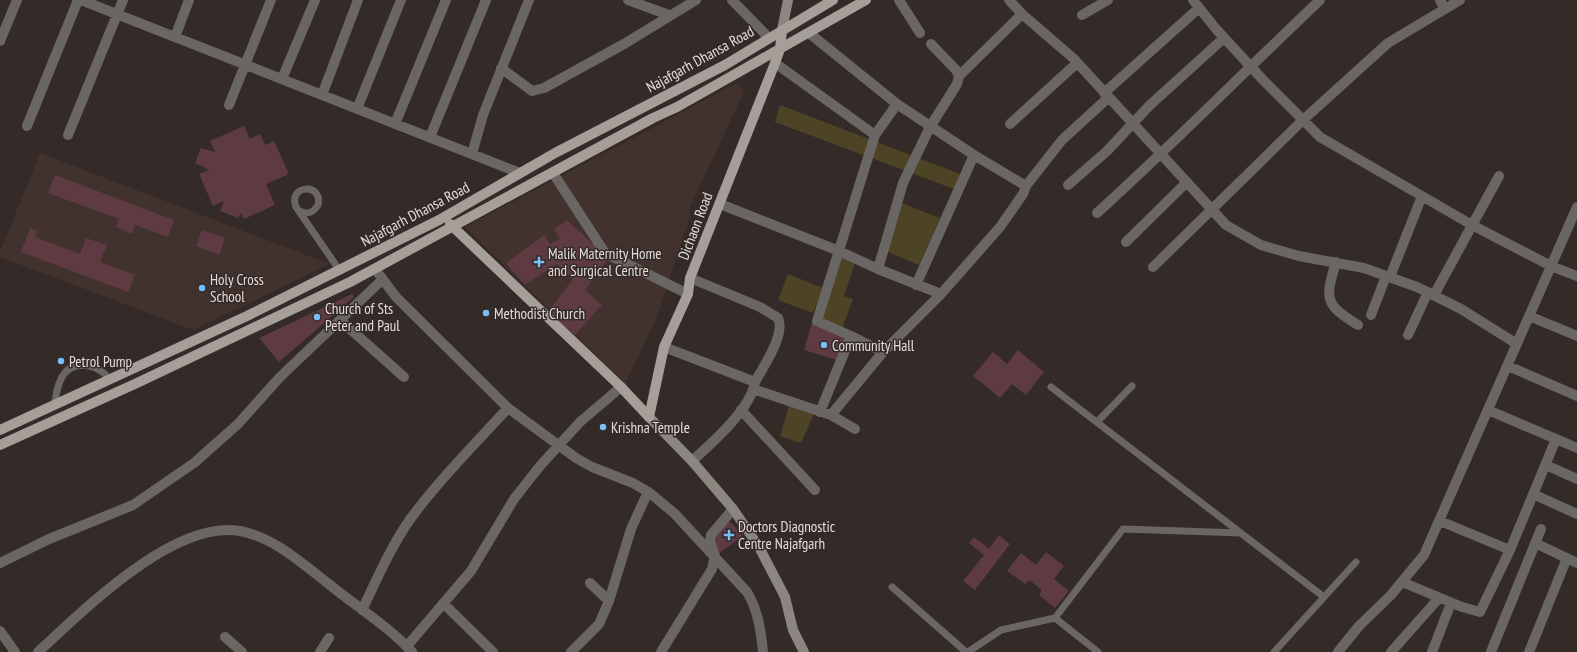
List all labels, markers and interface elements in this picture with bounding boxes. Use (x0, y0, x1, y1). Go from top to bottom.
street label: Najafgarh Dhansa Road (643, 22, 757, 96)
street label: Najafgarh Dhansa Road (357, 177, 473, 251)
street label: Dichaon Road (673, 189, 717, 263)
place label: Malik Maternity Home and Surgical Centre (548, 244, 662, 280)
marker: Malik Maternity Home and Surgical Centre (533, 256, 545, 268)
place label: Holy Cross School (210, 270, 264, 306)
marker: Holy Cross School (197, 283, 207, 293)
place label: Church of Sts Peter and Paul (325, 299, 400, 335)
place label: Methodist Church (494, 304, 585, 323)
marker: Methodist Church (481, 308, 491, 318)
marker: Church of Sts Peter and Paul (312, 312, 322, 322)
place label: Community Hall (832, 336, 915, 355)
marker: Community Hall (819, 340, 829, 350)
place label: Petrol Pump (69, 352, 132, 371)
marker: Petrol Pump (56, 356, 66, 366)
place label: Krishna Temple (611, 418, 690, 437)
marker: Krishna Temple (598, 422, 608, 432)
place label: Doctors Diagnostic Centre Najafgarh (738, 517, 836, 553)
marker: Doctors Diagnostic Centre Najafgarh (723, 529, 735, 541)

